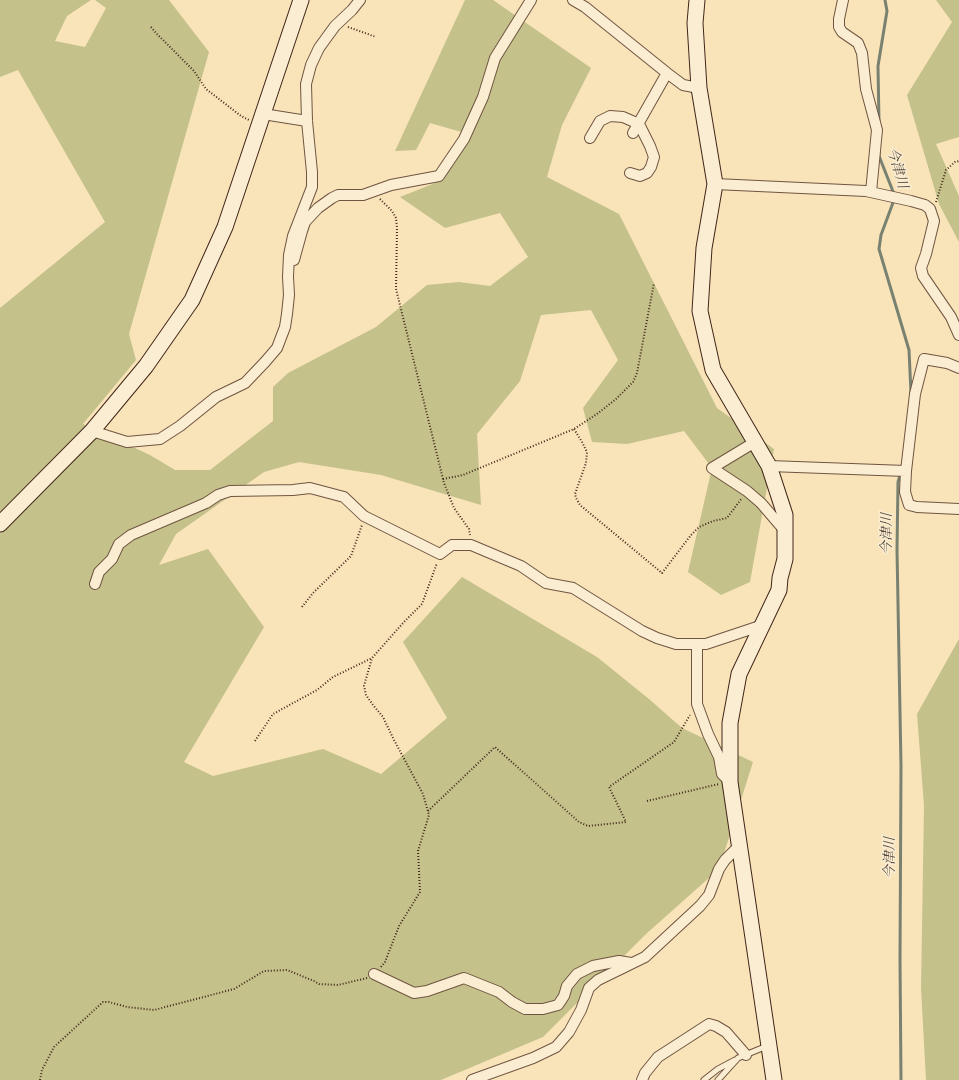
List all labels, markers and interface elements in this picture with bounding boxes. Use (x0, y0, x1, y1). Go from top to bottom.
water label: 今津川 (883, 145, 911, 191)
water label: 今津川 (879, 513, 895, 555)
water label: 今津川 (882, 837, 898, 879)

